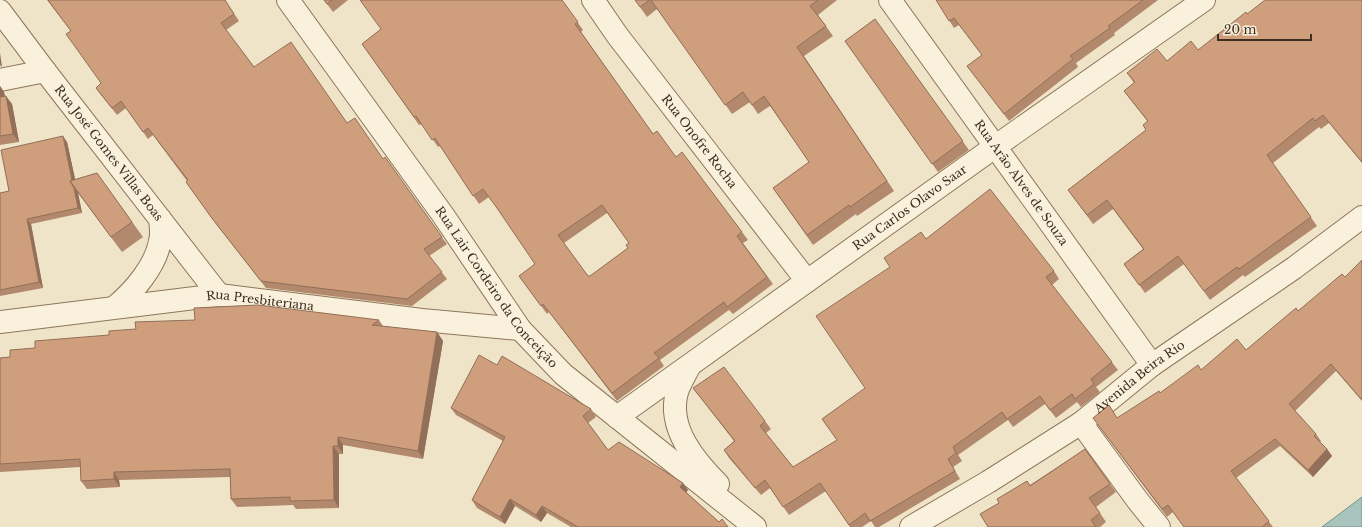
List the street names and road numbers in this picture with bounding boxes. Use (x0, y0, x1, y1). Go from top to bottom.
street label: Rua José Gomes Villas Boas (52, 82, 167, 224)
street label: Rua Onofre Rocha (659, 91, 741, 191)
street label: Rua Arão Alves de Souza (972, 117, 1072, 248)
street label: Rua Carlos Olavo Saar (850, 161, 970, 253)
street label: Rua Lair Cordeiro da Conceição (432, 203, 561, 371)
street label: Rua Presbiteriana (205, 287, 315, 314)
street label: Avenida Beira Rio (1090, 337, 1188, 417)

